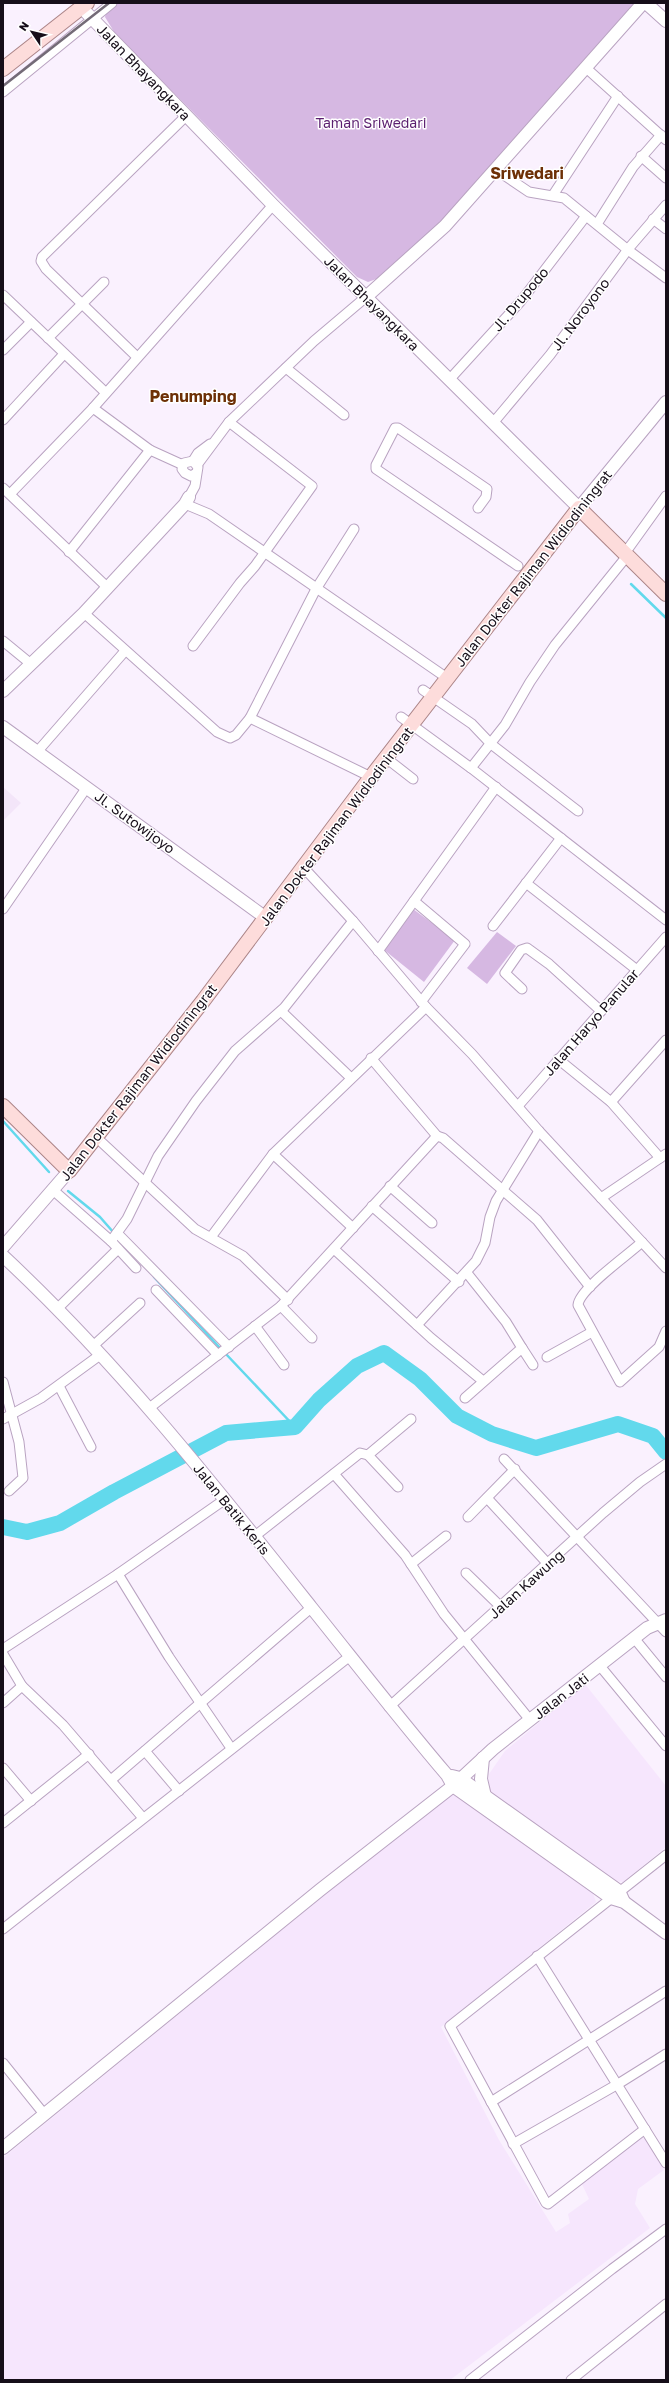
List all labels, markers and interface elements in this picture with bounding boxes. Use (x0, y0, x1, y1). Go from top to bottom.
north arrow (12, 12, 52, 52)
text: N (16, 19, 31, 33)
street label: Jalan Bhayangkara (94, 20, 194, 124)
park label: Taman Sriwedari (316, 114, 426, 131)
district label: Sriwedari (490, 163, 564, 183)
street label: Jalan Bhayangkara (321, 252, 423, 354)
street label: Jl. Drupodo (488, 264, 552, 334)
street label: Jl. Noroyono (547, 274, 613, 354)
district label: Penumping (150, 386, 237, 406)
street label: Jalan Dokter Rajiman Widiodiningrat (451, 466, 615, 670)
street label: Jalan Dokter Rajiman Widiodiningrat (255, 723, 417, 929)
street label: Jl. Sutowijoyo (92, 787, 178, 857)
street label: Jalan Haryo Panular (540, 965, 642, 1079)
street label: Jalan Dokter Rajiman Widiodiningrat (56, 980, 220, 1184)
street label: Jalan Batik Keris (190, 1460, 274, 1558)
street label: Jalan Kawung (485, 1546, 567, 1622)
street label: Jalan Jati (530, 1669, 592, 1723)

